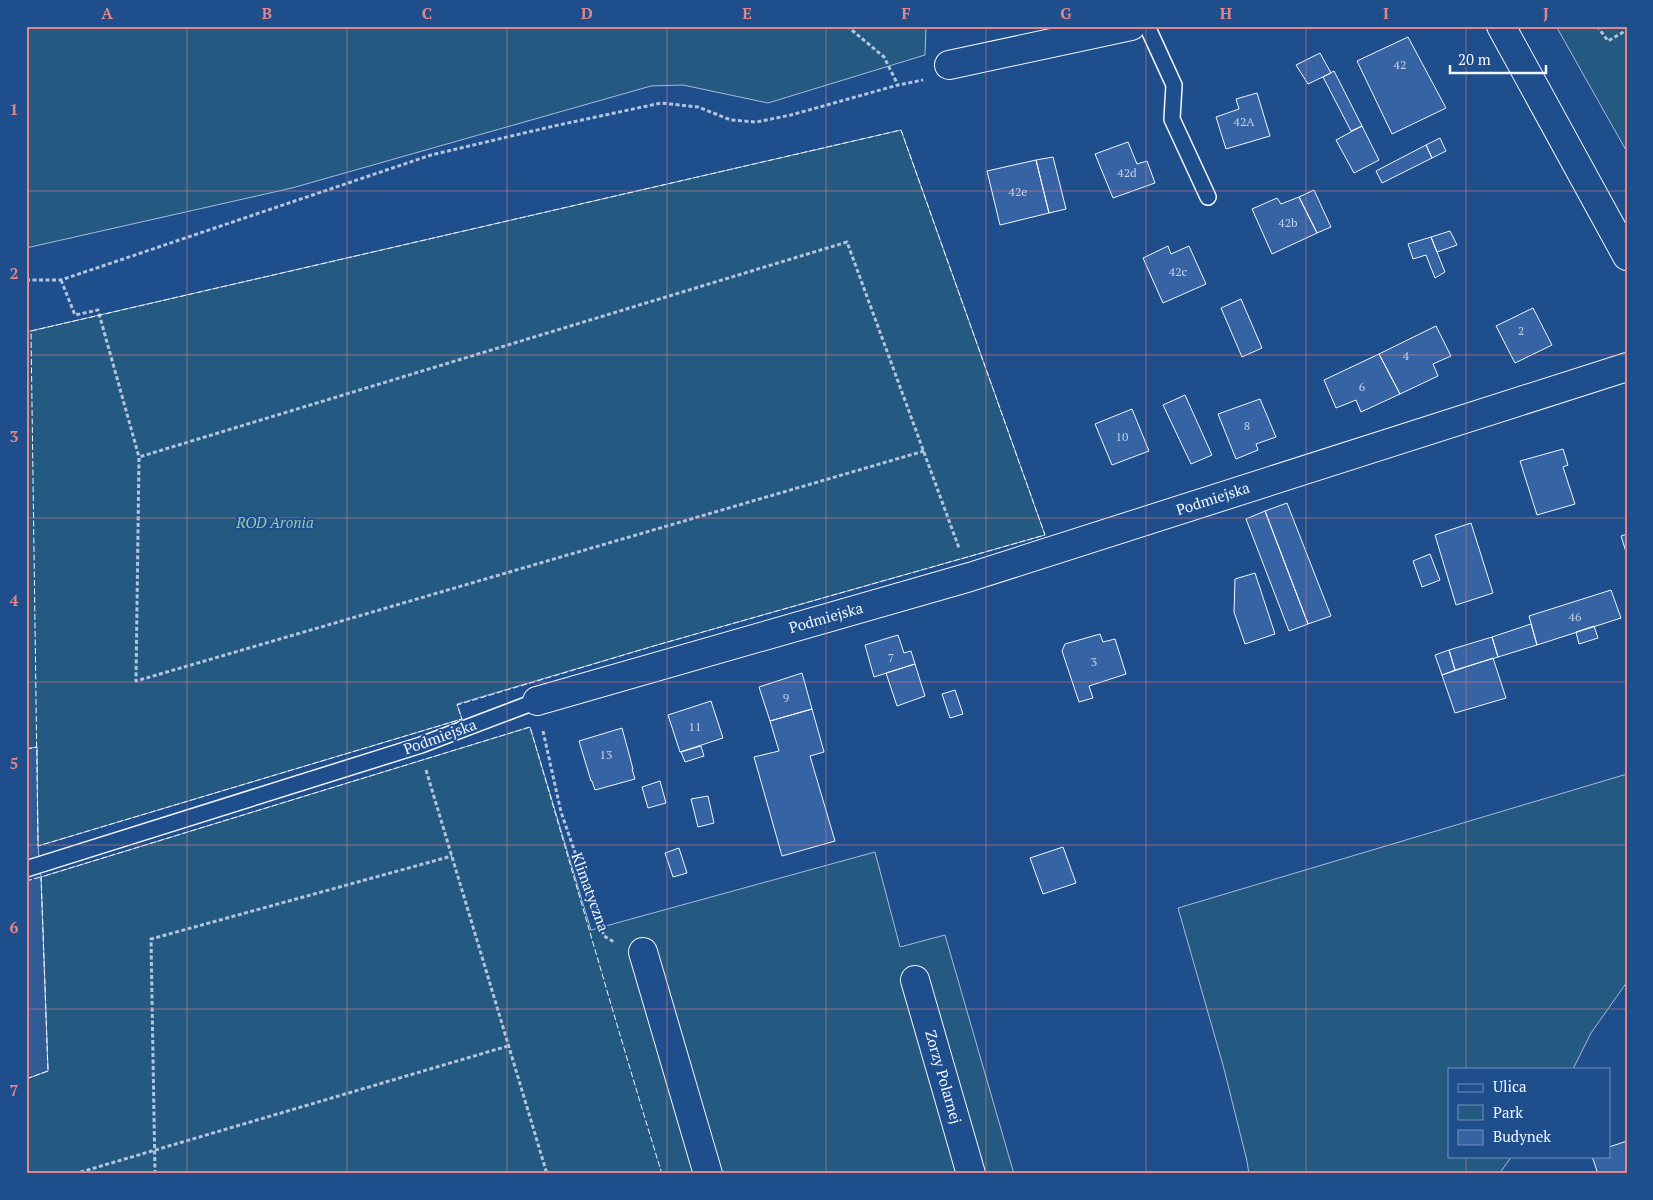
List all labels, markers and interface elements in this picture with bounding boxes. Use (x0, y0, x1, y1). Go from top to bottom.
text: A (101, 2, 113, 24)
text: B (262, 2, 272, 24)
text: C (422, 2, 432, 24)
text: D (581, 2, 593, 24)
text: E (742, 2, 752, 24)
text: F (901, 2, 911, 24)
text: G (1060, 2, 1072, 24)
text: H (1220, 2, 1232, 24)
text: I (1383, 2, 1389, 24)
text: J (1543, 2, 1549, 24)
scale bar (1450, 42, 1547, 74)
text: 20 m (1458, 49, 1491, 69)
house number: 42 (1394, 57, 1406, 72)
text: 1 (9, 98, 19, 120)
house number: 42A (1234, 114, 1255, 129)
house number: 42d (1117, 165, 1137, 180)
house number: 42e (1009, 184, 1027, 199)
house number: 42b (1278, 215, 1298, 230)
text: 2 (9, 262, 19, 284)
house number: 42c (1169, 264, 1188, 279)
house number: 2 (1518, 323, 1524, 338)
house number: 4 (1403, 348, 1410, 363)
house number: 6 (1359, 379, 1366, 394)
house number: 8 (1244, 418, 1250, 433)
text: 3 (9, 425, 19, 447)
house number: 10 (1116, 429, 1128, 444)
street label: Podmiejska (1173, 477, 1252, 519)
park label: ROD Aronia (235, 512, 314, 532)
text: 4 (9, 589, 19, 611)
street label: Podmiejska (786, 597, 866, 637)
house number: 46 (1569, 609, 1582, 624)
house number: 7 (888, 650, 894, 665)
house number: 3 (1091, 654, 1097, 669)
house number: 9 (783, 690, 789, 705)
street label: Podmiejska (400, 713, 479, 758)
house number: 11 (689, 719, 701, 734)
house number: 13 (600, 747, 612, 762)
text: 5 (9, 752, 19, 774)
street label: Klimatyczna (567, 849, 615, 934)
text: 6 (9, 916, 19, 938)
street label: Zorzy Polarnej (921, 1028, 967, 1126)
legend (1448, 1068, 1610, 1158)
text: Ulica (1493, 1076, 1527, 1096)
text: 7 (9, 1079, 19, 1101)
text: Park (1493, 1102, 1523, 1122)
text: Budynek (1493, 1126, 1551, 1146)

